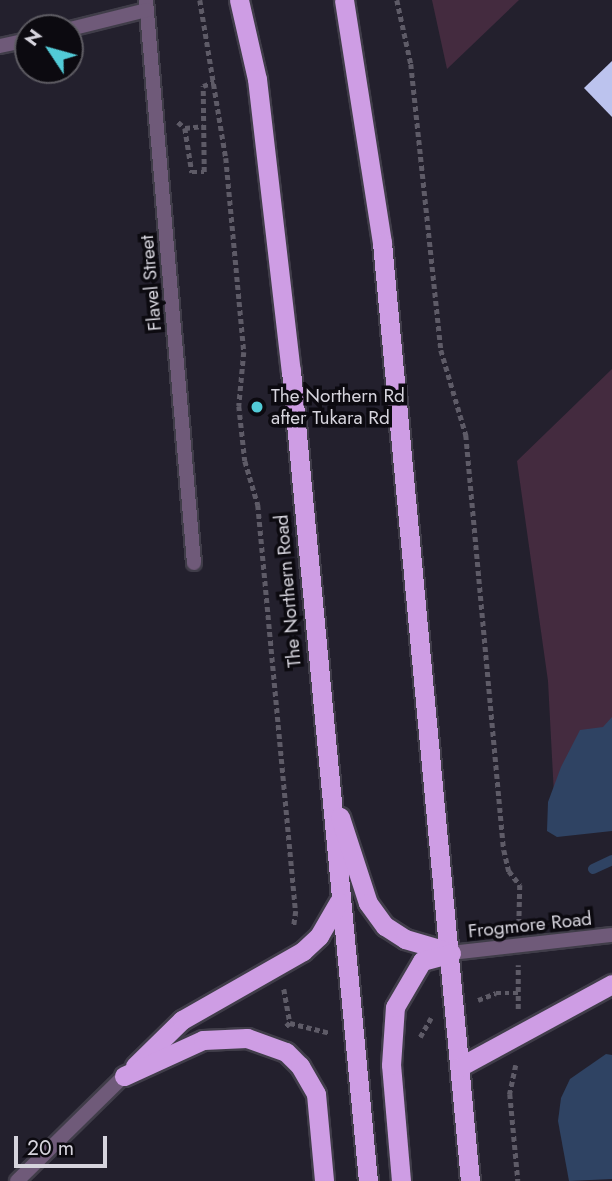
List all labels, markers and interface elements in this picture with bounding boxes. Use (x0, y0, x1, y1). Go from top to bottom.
north arrow (14, 14, 84, 84)
text: N (18, 23, 49, 52)
street label: Flavel Street (135, 234, 167, 332)
place label: The Northern Rd after Tukara Rd (271, 385, 405, 429)
marker: The Northern Rd after Tukara Rd (249, 399, 265, 415)
street label: The Northern Road (270, 514, 306, 668)
street label: Frogmore Road (467, 907, 593, 943)
scale bar (18, 1122, 110, 1166)
text: 20 m (27, 1133, 74, 1163)

